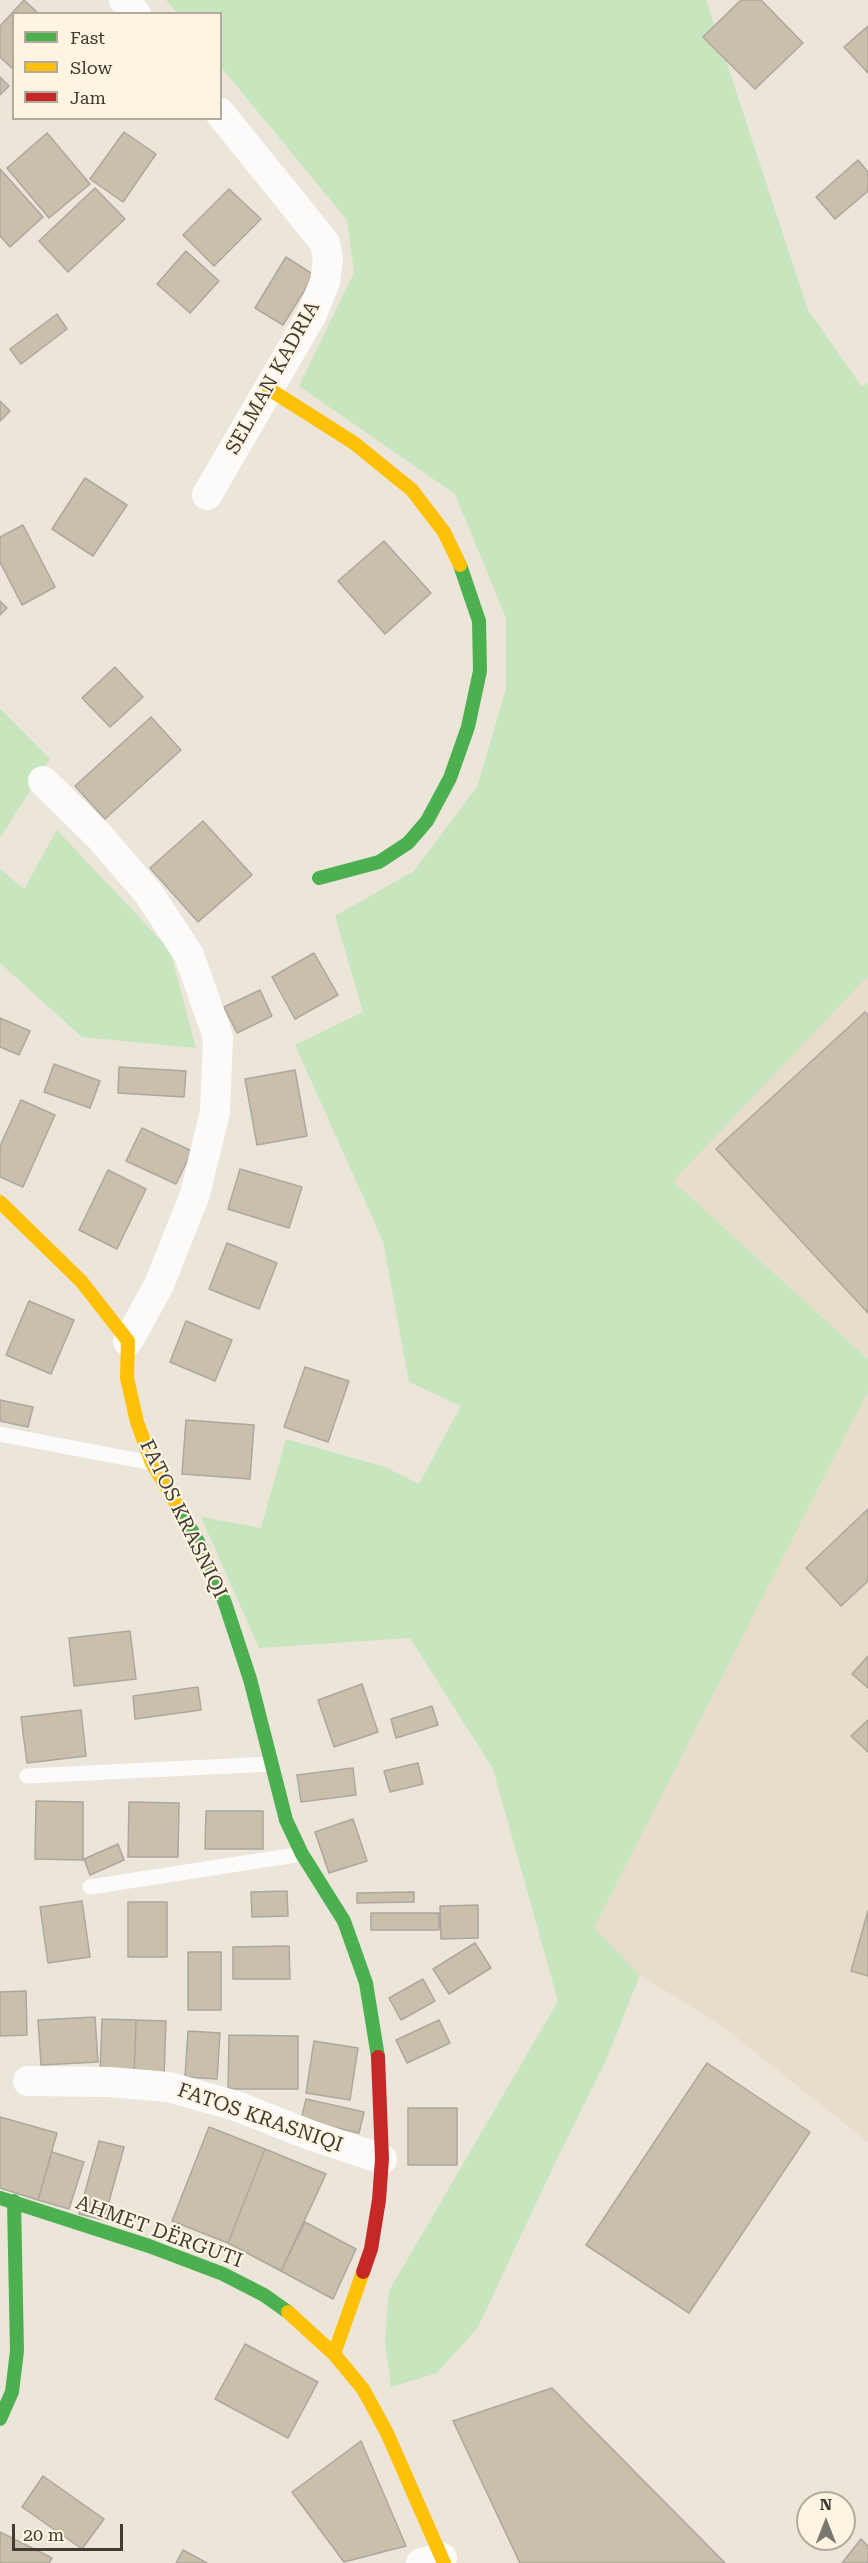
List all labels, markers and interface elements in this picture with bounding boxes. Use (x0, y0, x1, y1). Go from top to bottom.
legend (12, 12, 222, 120)
text: Fast (70, 27, 105, 48)
text: Slow (70, 57, 112, 78)
text: Jam (70, 87, 106, 108)
street label: SELMAN KADRIA (221, 297, 325, 459)
street label: FATOS KRASNIQI (134, 1436, 232, 1602)
street label: FATOS KRASNIQI (174, 2078, 346, 2158)
street label: AHMET DËRGUTI (72, 2191, 246, 2273)
north arrow (796, 2491, 856, 2551)
text: N (820, 2495, 832, 2514)
scale bar (15, 2512, 126, 2550)
text: 20 m (23, 2524, 64, 2545)

